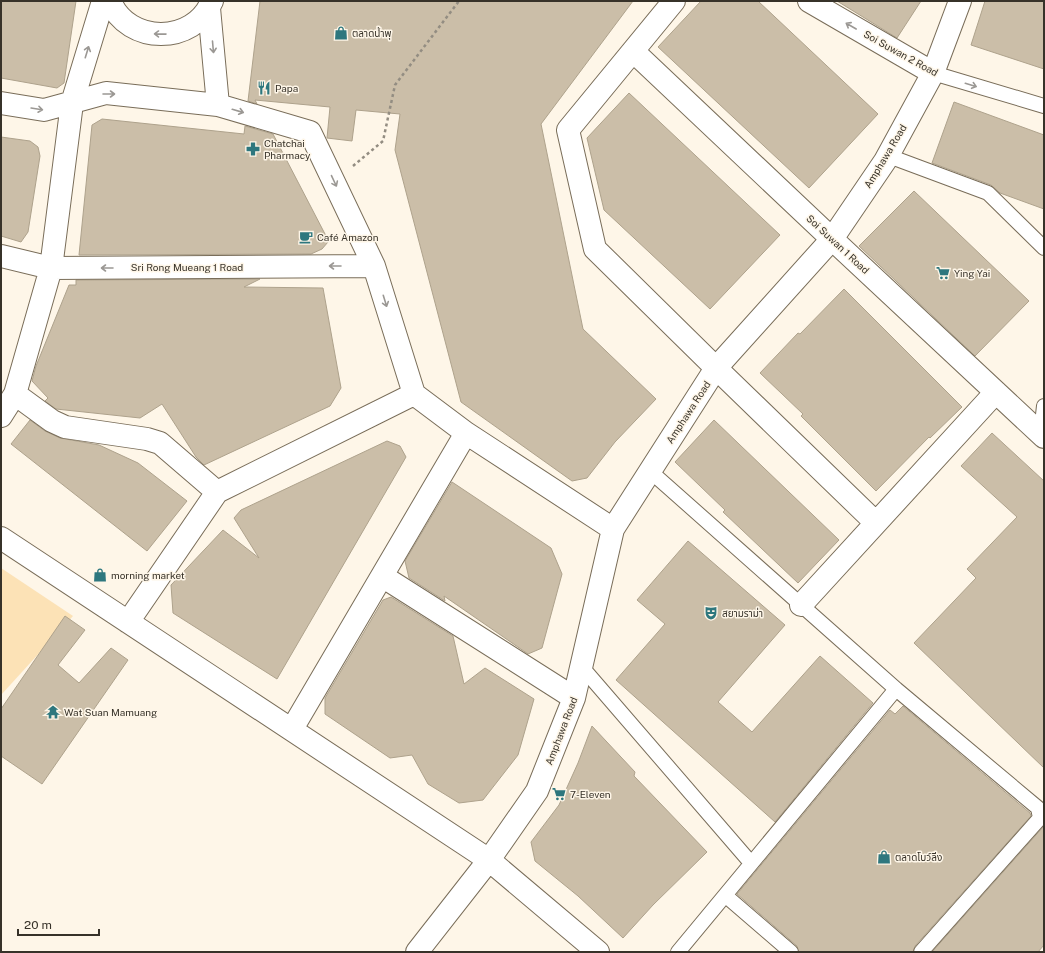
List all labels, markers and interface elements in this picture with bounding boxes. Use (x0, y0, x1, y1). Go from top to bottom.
one-way arrow (845, 21, 857, 29)
shop icon: ตลาดน้ำพุ (333, 25, 349, 41)
place label: ตลาดน้ำพุ (352, 26, 391, 40)
street label: Soi Suwan 2 Road (862, 28, 940, 78)
one-way arrow (154, 30, 167, 37)
one-way arrow (209, 40, 216, 53)
one-way arrow (84, 46, 91, 59)
restaurant icon: Papa (256, 80, 272, 96)
place label: Papa (275, 82, 298, 94)
one-way arrow (964, 82, 977, 89)
one-way arrow (102, 90, 115, 98)
one-way arrow (30, 105, 43, 113)
one-way arrow (231, 108, 244, 115)
street label: Amphawa Road (861, 122, 909, 190)
place label: Chatchai Pharmacy (264, 137, 311, 161)
pharmacy icon: Chatchai Pharmacy (245, 141, 261, 157)
one-way arrow (331, 175, 338, 187)
street label: Soi Suwan 1 Road (804, 212, 872, 276)
cafe icon: Café Amazon (298, 229, 314, 245)
place label: Café Amazon (317, 231, 379, 243)
street label: Sri Rong Mueang 1 Road (131, 261, 243, 273)
one-way arrow (329, 262, 342, 270)
one-way arrow (101, 264, 114, 272)
supermarket icon: Ying Yai (935, 265, 951, 281)
place label: Ying Yai (954, 267, 990, 279)
one-way arrow (382, 294, 389, 307)
street label: Amphawa Road (663, 378, 713, 446)
shop icon: morning market (92, 567, 108, 583)
place label: morning market (111, 569, 185, 581)
theatre icon: สยามราม่า (703, 605, 719, 621)
place label: สยามราม่า (722, 607, 763, 619)
street label: Amphawa Road (542, 695, 580, 767)
temple icon: Wat Suan Mamuang (45, 704, 61, 720)
place label: Wat Suan Mamuang (64, 706, 157, 718)
supermarket icon: 7-Eleven (551, 786, 567, 802)
place label: 7-Eleven (570, 788, 611, 800)
shop icon: ตลาดโบว์ลิ่ง (876, 849, 892, 865)
place label: ตลาดโบว์ลิ่ง (895, 851, 942, 863)
scale bar (18, 911, 99, 937)
text: 20 m (24, 918, 52, 932)

